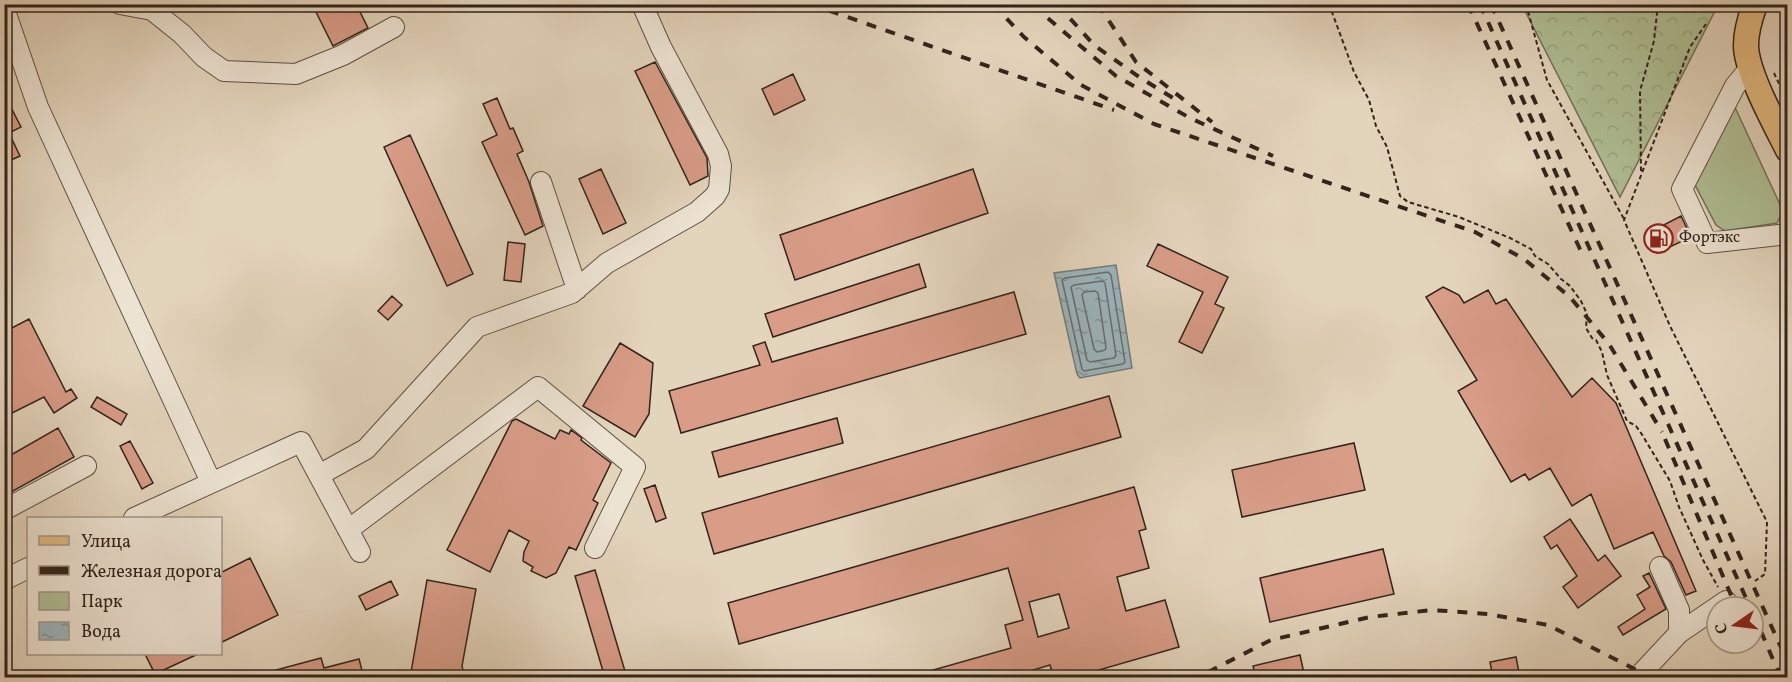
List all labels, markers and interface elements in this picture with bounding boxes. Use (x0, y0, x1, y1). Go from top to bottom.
fuel station icon: Фортэкс (1642, 222, 1674, 254)
place label: Фортэкс (1679, 227, 1740, 249)
legend (27, 517, 222, 655)
text: Улица (81, 530, 131, 555)
text: Железная дорога (81, 560, 222, 585)
text: Парк (81, 590, 123, 615)
north arrow (1705, 595, 1765, 655)
text: Вода (81, 620, 121, 645)
text: С (1710, 620, 1734, 636)

